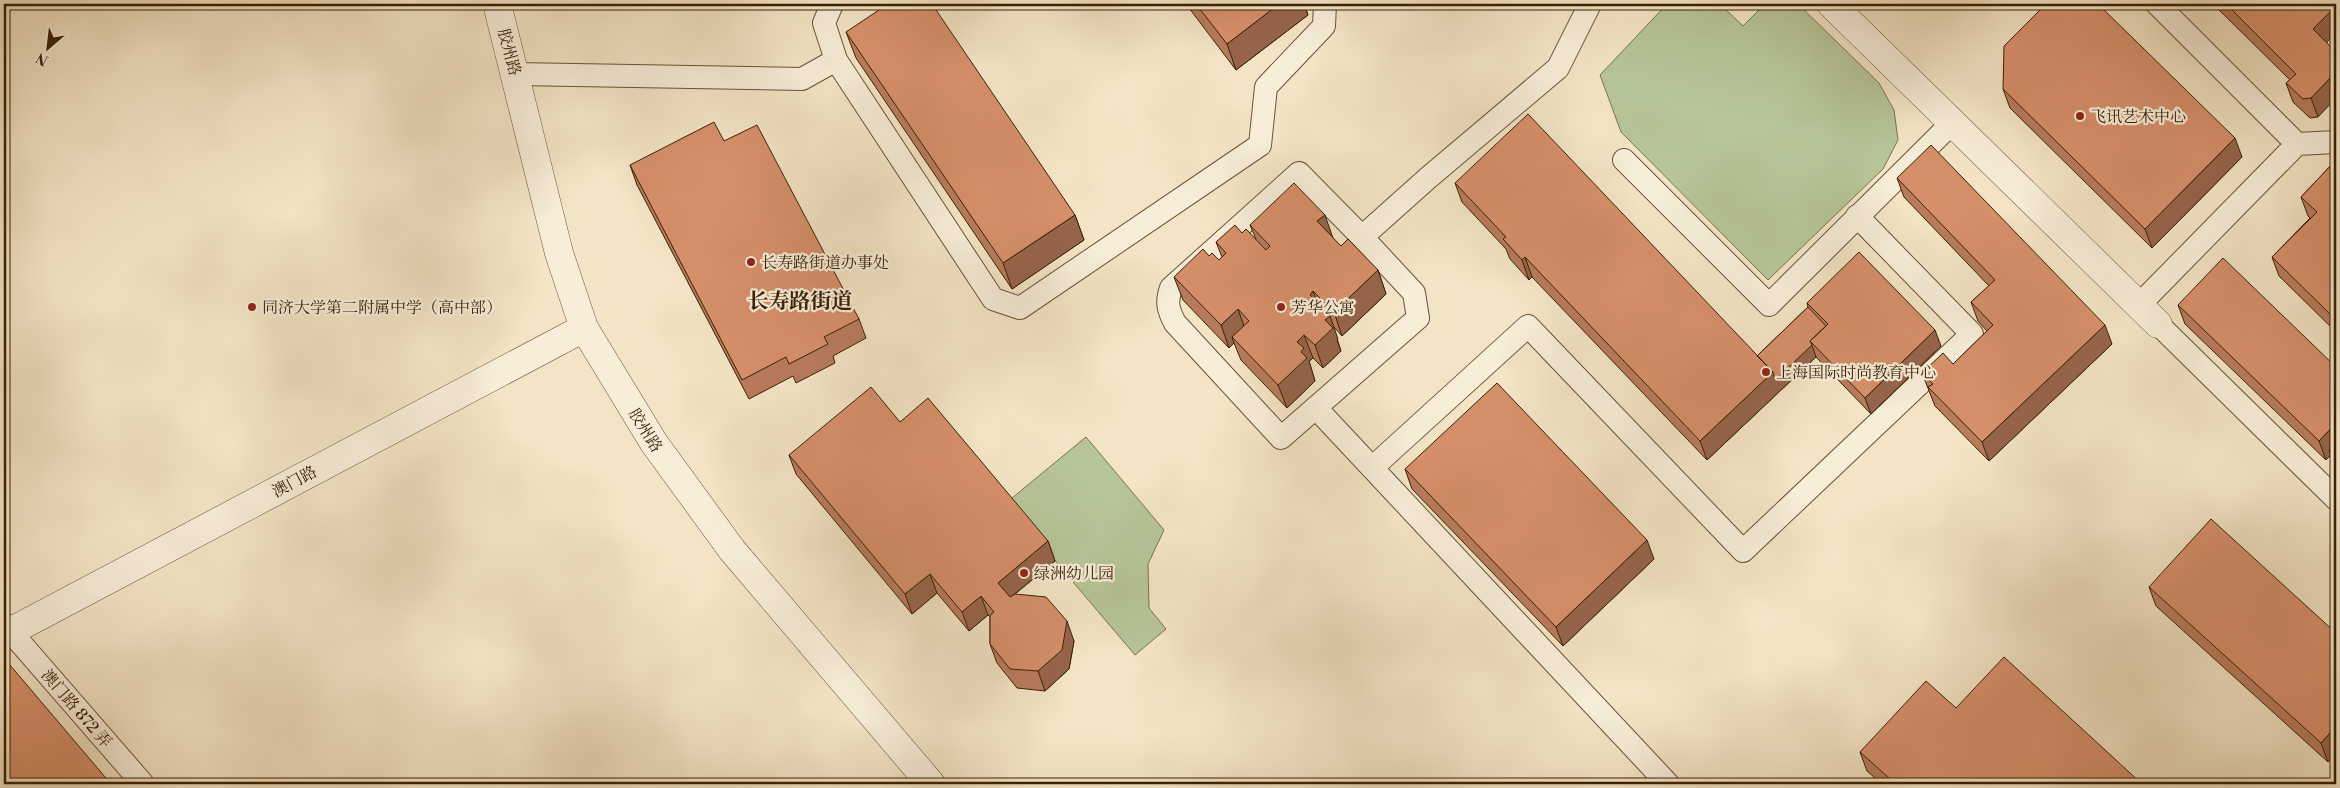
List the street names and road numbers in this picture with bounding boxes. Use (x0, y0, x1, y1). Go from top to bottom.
street label: 胶州路 (493, 26, 525, 78)
street label: 胶州路 (624, 405, 666, 456)
street label: 澳门路 (269, 462, 320, 502)
street label: 澳门路 872 弄 (37, 665, 116, 752)

